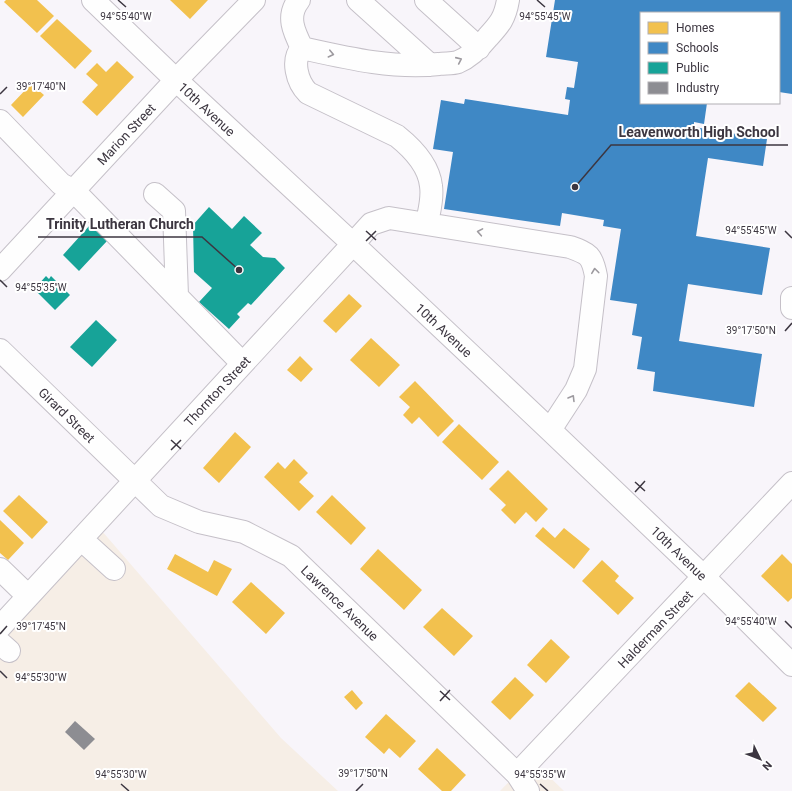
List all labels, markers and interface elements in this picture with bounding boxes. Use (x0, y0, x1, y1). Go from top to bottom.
text: 94°55'40"W (100, 11, 152, 22)
text: 94°55'45"W (519, 11, 571, 22)
legend (640, 12, 780, 104)
text: Homes (676, 21, 714, 35)
text: Schools (676, 41, 719, 55)
one-way arrow (327, 50, 334, 58)
one-way arrow (455, 56, 462, 64)
text: Public (676, 61, 709, 75)
street label: 10th Avenue (175, 79, 238, 139)
text: 39°17'40"N (16, 81, 66, 92)
text: Industry (676, 81, 720, 95)
street label: Marion Street (94, 101, 158, 168)
callout: Leavenworth High School (611, 119, 788, 145)
text: Leavenworth High School (619, 124, 779, 140)
callout: Trinity Lutheran Church (38, 211, 202, 237)
text: Trinity Lutheran Church (46, 216, 194, 232)
text: 94°55'45"W (725, 225, 777, 236)
one-way arrow (477, 228, 483, 237)
one-way arrow (591, 268, 600, 274)
text: 94°55'35"W (15, 282, 67, 293)
street label: 10th Avenue (412, 300, 475, 360)
text: 39°17'50"N (726, 325, 776, 336)
street label: Thornton Street (181, 353, 254, 429)
street label: Girard Street (35, 385, 98, 446)
one-way arrow (567, 395, 574, 402)
street label: 10th Avenue (648, 523, 710, 584)
street label: Lawrence Avenue (298, 563, 381, 644)
street label: Halderman Street (615, 588, 696, 671)
text: 94°55'40"W (725, 616, 777, 627)
text: 39°17'45"N (16, 621, 66, 632)
text: 94°55'30"W (15, 672, 67, 683)
north arrow (740, 739, 780, 779)
text: N (759, 758, 774, 773)
text: 39°17'50"N (338, 768, 388, 779)
text: 94°55'30"W (95, 769, 147, 780)
text: 94°55'35"W (514, 769, 566, 780)

